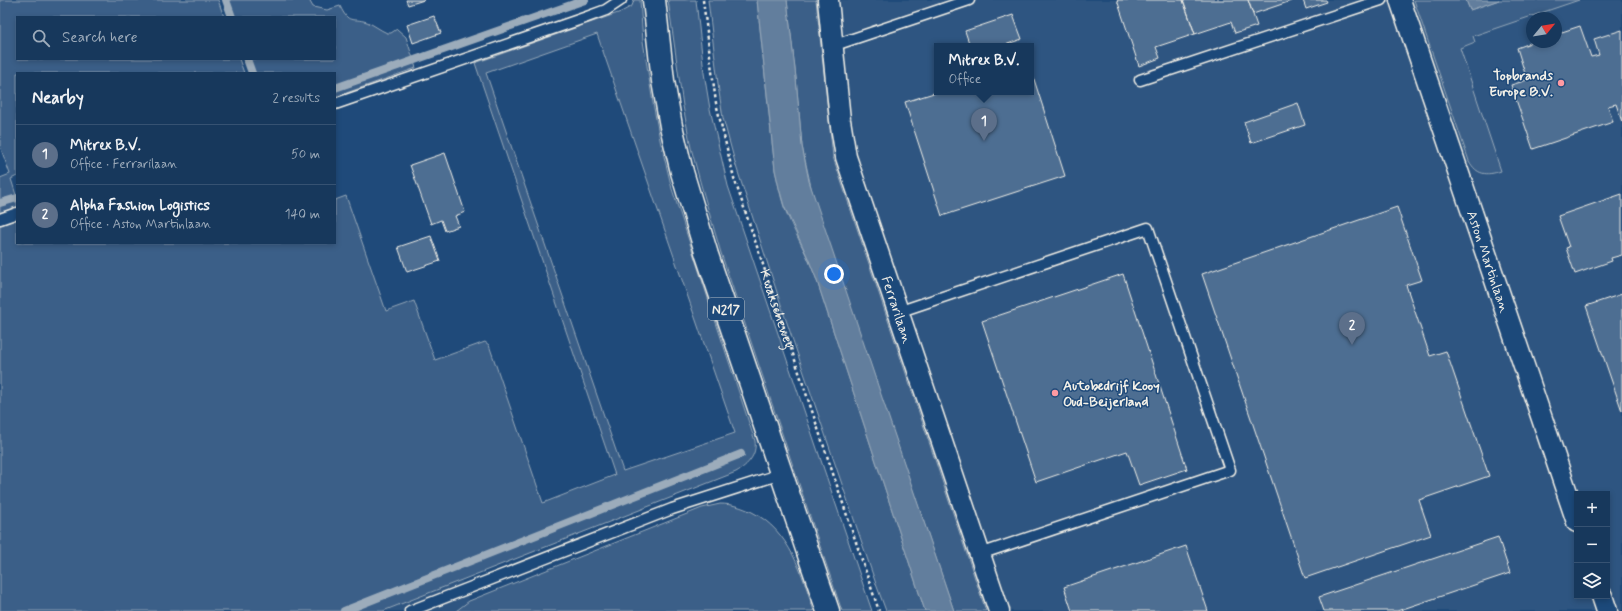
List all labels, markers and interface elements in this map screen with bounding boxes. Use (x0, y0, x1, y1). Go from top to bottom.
north arrow (1526, 12, 1562, 48)
search box (16, 16, 336, 60)
icon: search (30, 27, 52, 49)
text: Search here (62, 28, 138, 48)
popup (934, 43, 1034, 95)
text: Mitrex B.V. (949, 51, 1019, 71)
place label: Topbrands Europe B.V. (1489, 67, 1554, 101)
text: Office (949, 71, 981, 88)
marker: Topbrands Europe B.V. (1556, 78, 1566, 88)
text: Nearby (32, 87, 84, 109)
text: 2 results (273, 90, 320, 107)
pin: 1 (971, 108, 997, 141)
text: Mitrex B.V. (70, 136, 141, 156)
text: 1 (42, 146, 48, 163)
text: 50 m (291, 146, 320, 163)
text: Office · Ferrarilaan (70, 156, 177, 173)
text: Alpha Fashion Logistics (70, 196, 210, 216)
text: 2 (42, 206, 48, 223)
text: 140 m (285, 206, 320, 223)
street label: Aston Martinlaan (1462, 208, 1513, 315)
text: Office · Aston Martinlaan (70, 216, 211, 233)
your location (824, 264, 844, 284)
street label: Kwakscheweg (755, 267, 799, 352)
street label: Ferrarilaan (877, 274, 916, 346)
road number: N217 (708, 298, 744, 320)
pin: 2 (1339, 312, 1365, 345)
place label: Autobedrijf Kooy Oud-Beijerland (1063, 377, 1160, 411)
marker: Autobedrijf Kooy Oud-Beijerland (1050, 388, 1060, 398)
map controls (1574, 491, 1610, 599)
button: + (1574, 491, 1610, 527)
button: − (1574, 527, 1610, 563)
button: layers (1574, 563, 1610, 599)

